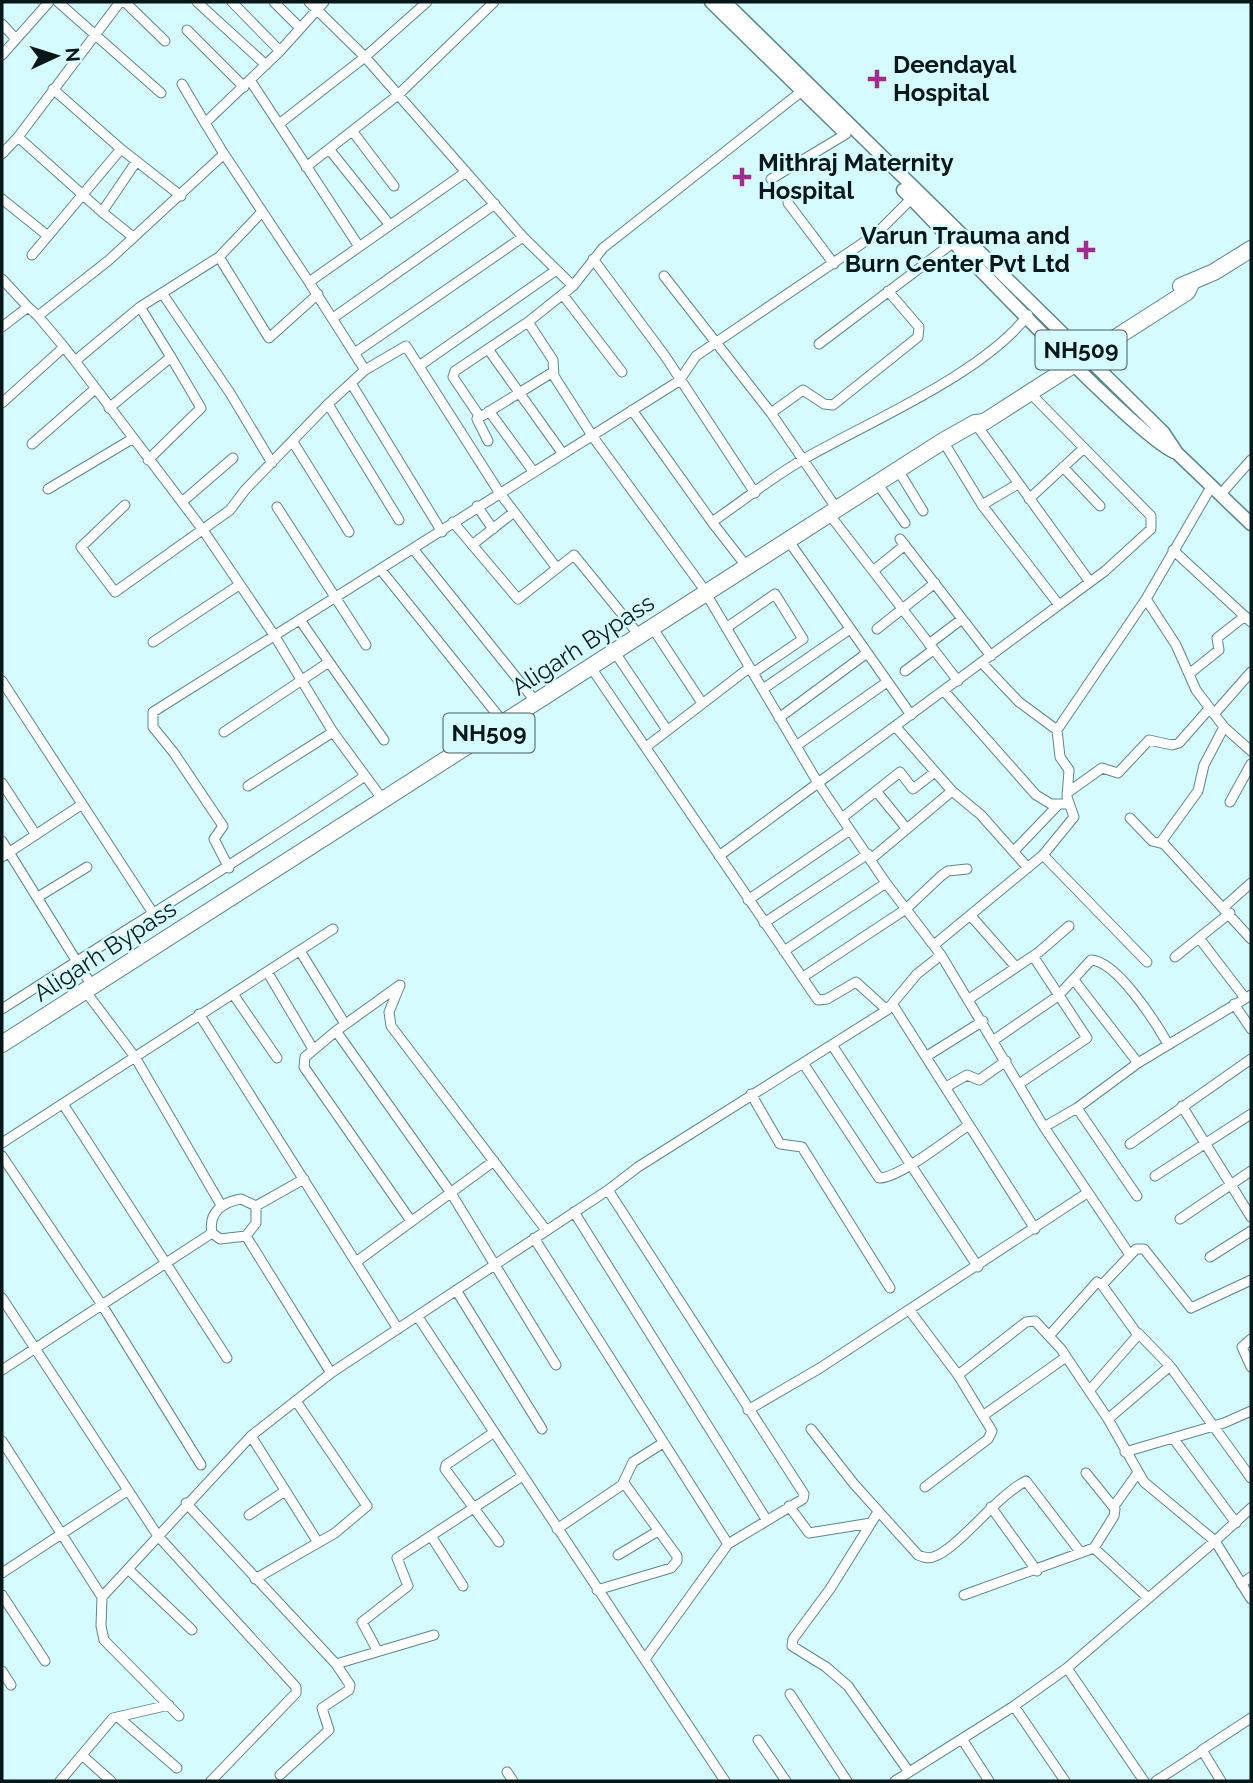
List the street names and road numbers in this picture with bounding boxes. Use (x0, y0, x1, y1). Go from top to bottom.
road number: NH509 (1036, 330, 1126, 370)
street label: Aligarh Bypass (506, 588, 660, 701)
road number: NH509 (444, 713, 534, 752)
street label: Aligarh Bypass (28, 894, 182, 1007)

